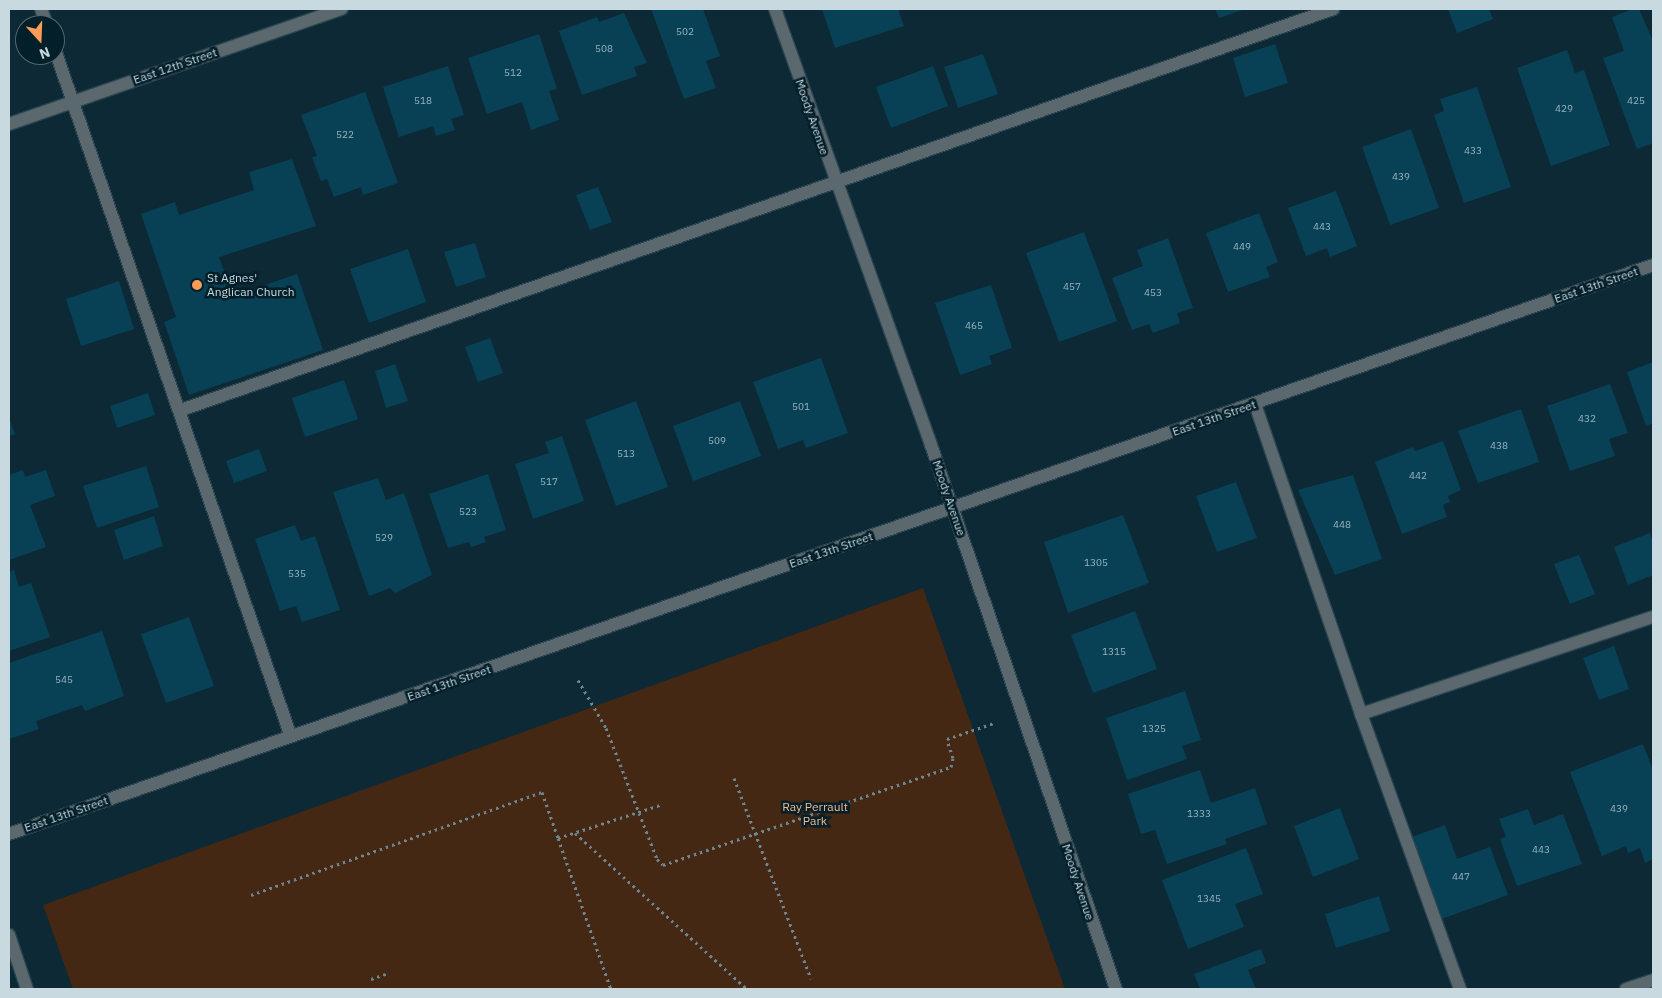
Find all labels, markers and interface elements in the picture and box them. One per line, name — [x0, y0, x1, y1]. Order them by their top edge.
north arrow — [15, 15, 65, 65]
house number: 502 — [676, 26, 694, 38]
text: N — [37, 43, 53, 63]
house number: 508 — [595, 43, 613, 55]
street label: East 12th Street — [131, 45, 219, 87]
house number: 512 — [504, 67, 522, 79]
street label: Moody Avenue — [792, 77, 832, 157]
house number: 518 — [414, 95, 432, 107]
house number: 425 — [1627, 95, 1645, 107]
house number: 429 — [1555, 103, 1573, 115]
house number: 522 — [336, 129, 354, 141]
house number: 433 — [1464, 145, 1482, 157]
house number: 439 — [1392, 171, 1410, 183]
house number: 443 — [1313, 221, 1331, 233]
house number: 449 — [1233, 241, 1251, 253]
street label: East 13th Street — [1552, 264, 1640, 306]
place label: St Agnes' Anglican Church — [207, 271, 294, 299]
marker: St Agnes' Anglican Church — [191, 279, 203, 291]
house number: 457 — [1063, 281, 1081, 293]
house number: 453 — [1144, 287, 1162, 299]
house number: 465 — [965, 320, 983, 332]
street label: East 13th Street — [1170, 397, 1258, 439]
house number: 501 — [792, 401, 810, 413]
house number: 432 — [1578, 413, 1596, 425]
house number: 509 — [708, 435, 726, 447]
house number: 438 — [1490, 440, 1508, 452]
house number: 513 — [617, 448, 635, 460]
street label: Moody Avenue — [929, 458, 969, 538]
house number: 442 — [1409, 470, 1427, 482]
house number: 517 — [540, 476, 558, 488]
house number: 523 — [459, 506, 477, 518]
house number: 448 — [1333, 519, 1351, 531]
street label: East 13th Street — [787, 529, 875, 571]
house number: 529 — [375, 532, 393, 544]
house number: 1305 — [1084, 557, 1108, 569]
house number: 535 — [288, 568, 306, 580]
house number: 1315 — [1102, 646, 1126, 658]
street label: East 13th Street — [405, 662, 493, 704]
house number: 545 — [55, 674, 73, 686]
house number: 1325 — [1142, 723, 1166, 735]
street label: East 13th Street — [22, 793, 110, 835]
park label: Ray Perrault Park — [782, 800, 848, 828]
house number: 439 — [1610, 803, 1628, 815]
house number: 1333 — [1187, 808, 1211, 820]
street label: Moody Avenue — [1059, 842, 1097, 922]
house number: 443 — [1532, 844, 1550, 856]
house number: 447 — [1452, 871, 1470, 883]
house number: 1345 — [1197, 893, 1221, 905]

